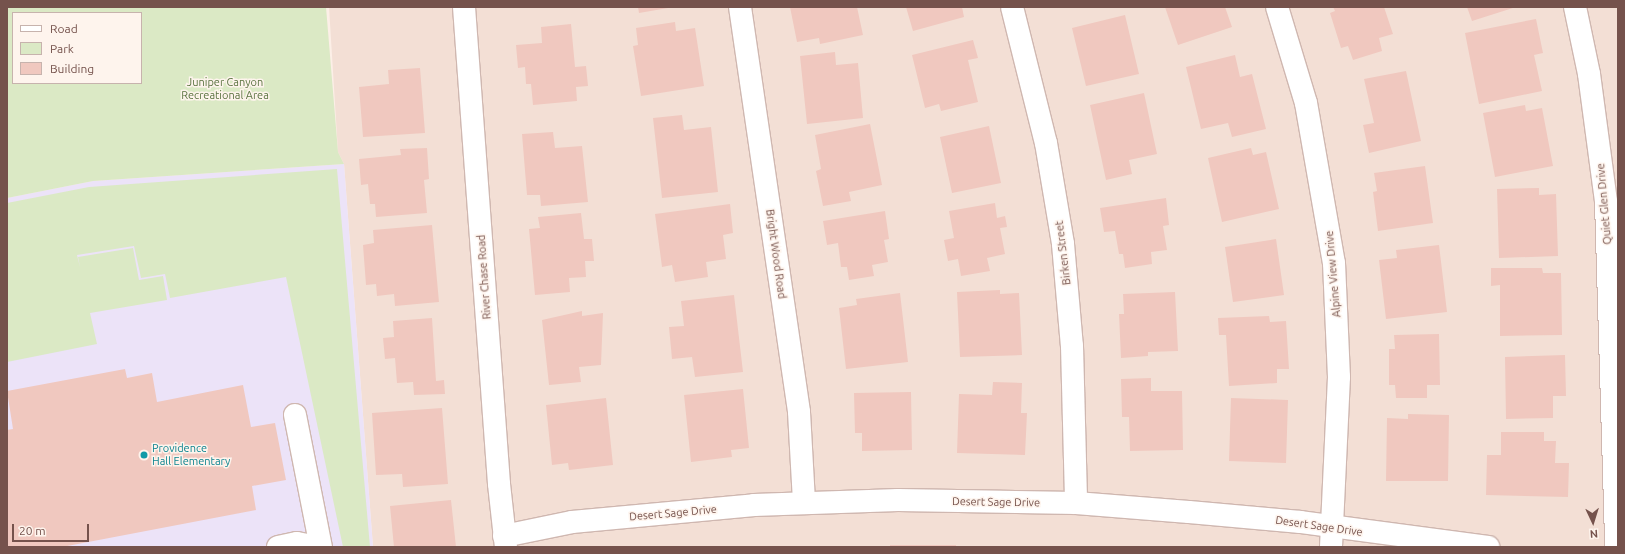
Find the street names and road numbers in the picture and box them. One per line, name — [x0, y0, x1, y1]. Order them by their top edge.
street label: Quiet Glen Drive — [1594, 163, 1614, 245]
street label: Bright Wood Road — [763, 208, 789, 300]
street label: Birken Street — [1053, 220, 1073, 286]
street label: Alpine View Drive — [1323, 230, 1343, 318]
street label: River Chase Road — [474, 234, 494, 320]
street label: Desert Sage Drive — [952, 495, 1040, 509]
street label: Desert Sage Drive — [629, 503, 717, 523]
street label: Desert Sage Drive — [1274, 513, 1364, 539]

